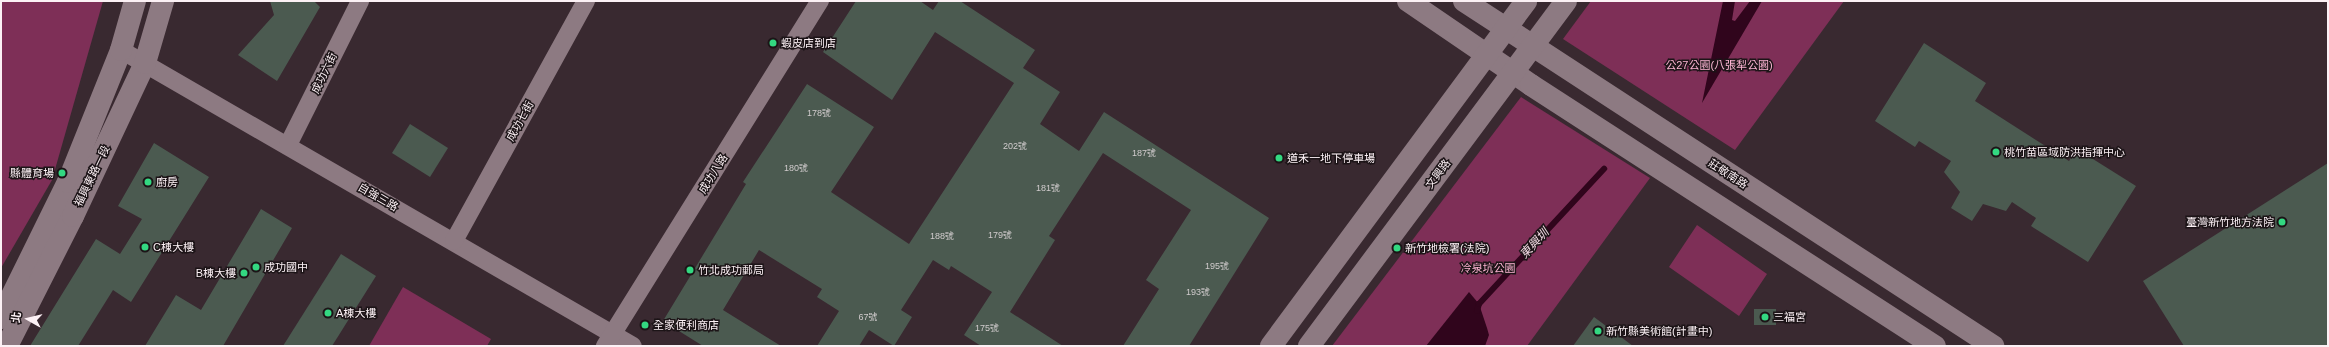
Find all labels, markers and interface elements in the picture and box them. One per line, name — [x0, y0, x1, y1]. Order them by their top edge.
place label: 蝦皮店到店 — [781, 36, 836, 50]
marker: 蝦皮店到店 — [768, 38, 778, 48]
street label: 成功六街 — [308, 50, 340, 96]
park label: 公27公園(八張犁公園) — [1665, 58, 1773, 72]
street label: 成功七街 — [504, 99, 536, 143]
house number: 178號 — [807, 108, 831, 118]
house number: 202號 — [1003, 141, 1027, 151]
street label: 福興東路一段 — [72, 143, 112, 209]
place label: 桃竹苗區域防洪指揮中心 — [2004, 145, 2125, 159]
marker: 桃竹苗區域防洪指揮中心 — [1991, 147, 2001, 157]
house number: 187號 — [1132, 148, 1156, 158]
place label: 道禾一地下停車場 — [1287, 151, 1375, 165]
street label: 成功八路 — [696, 152, 730, 196]
marker: 道禾一地下停車場 — [1274, 153, 1284, 163]
street label: 莊敬南路 — [1706, 156, 1750, 192]
street label: 文興路 — [1423, 157, 1453, 191]
house number: 180號 — [784, 163, 808, 173]
place label: 縣體育場 — [10, 166, 54, 180]
marker: 縣體育場 — [57, 168, 67, 178]
place label: 廚房 — [156, 175, 178, 189]
marker: 廚房 — [143, 177, 153, 187]
street label: 自強三路 — [356, 180, 400, 214]
house number: 181號 — [1036, 183, 1060, 193]
place label: 臺灣新竹地方法院 — [2186, 215, 2274, 229]
marker: 臺灣新竹地方法院 — [2277, 217, 2287, 227]
water label: 東興圳 — [1517, 226, 1553, 262]
house number: 179號 — [988, 230, 1012, 240]
house number: 188號 — [930, 231, 954, 241]
place label: C棟大樓 — [153, 240, 194, 254]
place label: 新竹地檢署(法院) — [1405, 241, 1489, 255]
marker: C棟大樓 — [140, 242, 150, 252]
marker: 新竹地檢署(法院) — [1392, 243, 1402, 253]
place label: 成功國中 — [264, 260, 308, 274]
house number: 195號 — [1205, 261, 1229, 271]
park label: 冷泉坑公園 — [1461, 261, 1515, 275]
marker: 成功國中 — [251, 262, 261, 272]
place label: 竹北成功郵局 — [698, 263, 764, 277]
marker: 竹北成功郵局 — [685, 265, 695, 275]
place label: B棟大樓 — [196, 266, 236, 280]
marker: B棟大樓 — [239, 268, 249, 278]
house number: 193號 — [1186, 287, 1210, 297]
north arrow — [8, 299, 48, 339]
place label: A棟大樓 — [336, 306, 376, 320]
marker: A棟大樓 — [323, 308, 333, 318]
place label: 三福宮 — [1773, 310, 1806, 324]
text: 北 — [9, 311, 23, 324]
house number: 67號 — [858, 312, 878, 322]
marker: 三福宮 — [1760, 312, 1770, 322]
place label: 全家便利商店 — [653, 318, 719, 332]
marker: 全家便利商店 — [640, 320, 650, 330]
house number: 175號 — [975, 323, 999, 333]
place label: 新竹縣美術館(計畫中) — [1606, 324, 1712, 338]
marker: 新竹縣美術館(計畫中) — [1593, 326, 1603, 336]

